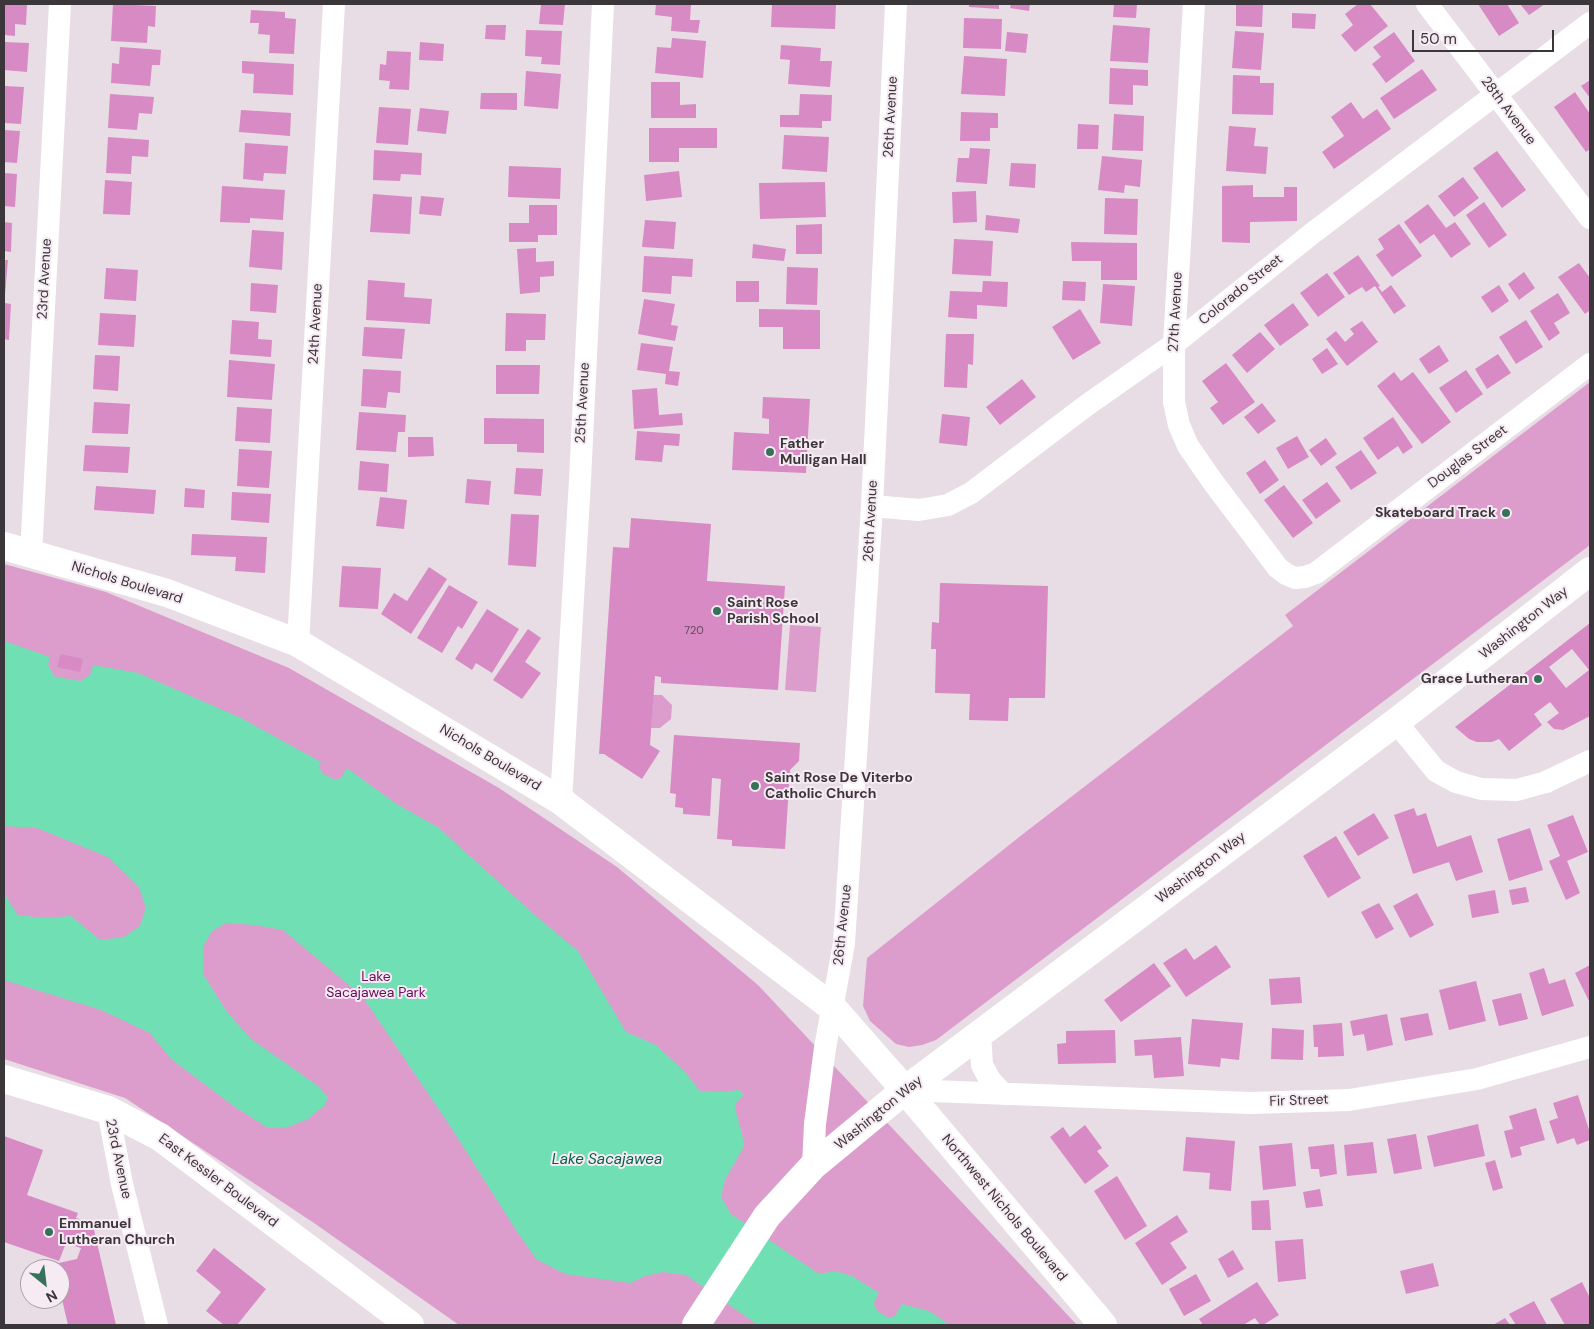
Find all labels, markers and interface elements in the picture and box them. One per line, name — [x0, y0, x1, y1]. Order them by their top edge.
scale bar — [1414, 20, 1556, 52]
text: 50 m — [1420, 29, 1457, 49]
street label: 28th Avenue — [1477, 74, 1539, 148]
street label: 26th Avenue — [880, 76, 902, 158]
street label: 23rd Avenue — [34, 238, 56, 320]
street label: Colorado Street — [1196, 251, 1286, 329]
street label: 27th Avenue — [1166, 272, 1186, 352]
street label: 24th Avenue — [305, 283, 327, 365]
street label: 25th Avenue — [572, 362, 594, 444]
street label: Douglas Street — [1425, 422, 1511, 492]
place label: Father Mulligan Hall — [780, 436, 866, 468]
marker: Father Mulligan Hall — [764, 446, 776, 458]
street label: 26th Avenue — [860, 480, 882, 562]
place label: Skateboard Track — [1375, 505, 1496, 521]
marker: Skateboard Track — [1500, 507, 1512, 519]
street label: Nichols Boulevard — [69, 558, 185, 608]
street label: Washington Way — [1476, 583, 1572, 663]
place label: Saint Rose Parish School — [727, 595, 819, 628]
marker: Saint Rose Parish School — [711, 605, 723, 617]
house number: 720 — [684, 624, 704, 638]
place label: Grace Lutheran — [1421, 671, 1528, 687]
marker: Grace Lutheran — [1532, 673, 1544, 685]
street label: Nichols Boulevard — [436, 721, 544, 795]
place label: Saint Rose De Viterbo Catholic Church — [765, 770, 913, 802]
marker: Saint Rose De Viterbo Catholic Church — [749, 780, 761, 792]
street label: Washington Way — [1153, 829, 1249, 907]
street label: 26th Avenue — [830, 884, 856, 966]
park label: Lake Sacajawea Park — [326, 969, 426, 1002]
street label: Washington Way — [832, 1072, 926, 1154]
street label: Fir Street — [1269, 1092, 1329, 1110]
street label: 23rd Avenue — [101, 1117, 135, 1201]
street label: East Kessler Boulevard — [155, 1131, 281, 1231]
street label: Northwest Nichols Boulevard — [938, 1131, 1070, 1285]
water label: Lake Sacajawea — [552, 1151, 662, 1169]
place label: Emmanuel Lutheran Church — [59, 1216, 175, 1248]
marker: Emmanuel Lutheran Church — [43, 1226, 55, 1238]
north arrow — [20, 1259, 70, 1309]
text: N — [43, 1286, 61, 1307]

